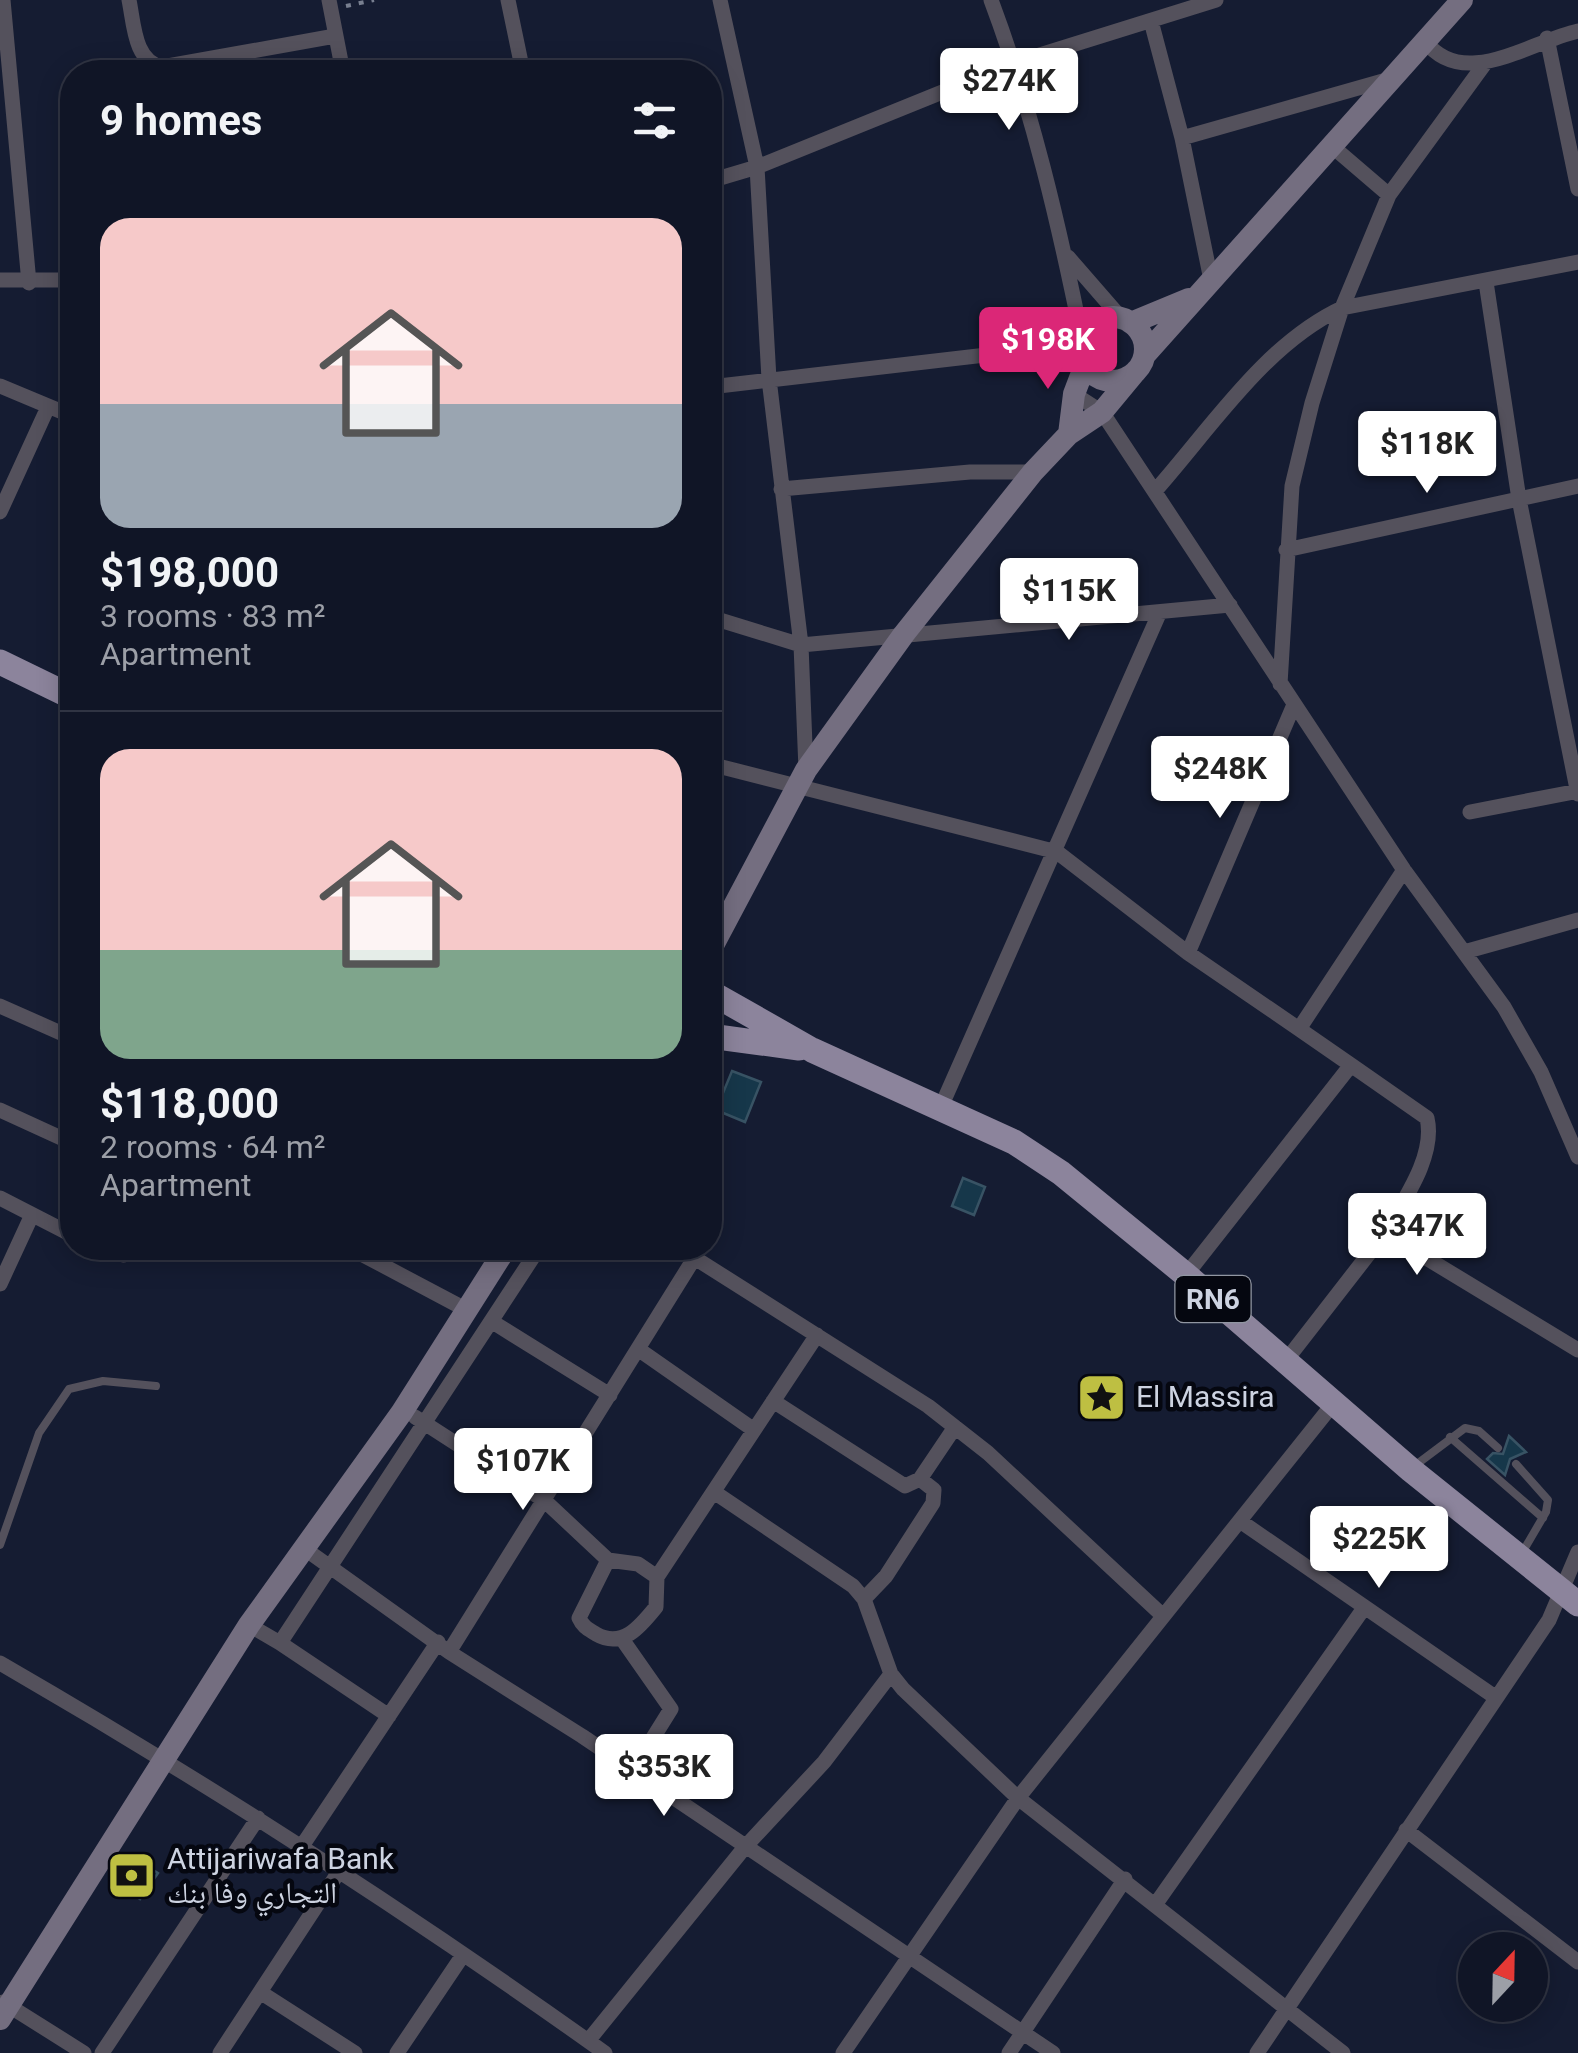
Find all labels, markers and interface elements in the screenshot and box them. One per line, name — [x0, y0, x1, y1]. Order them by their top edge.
pin: $274K — [939, 48, 1079, 133]
text: $274K — [962, 61, 1056, 99]
icon: filters — [627, 93, 682, 148]
text: 9 homes — [100, 96, 262, 145]
icon: home — [301, 283, 481, 463]
pin: $198K — [978, 307, 1118, 392]
text: $198K — [1001, 320, 1095, 358]
pin: $118K — [1357, 411, 1497, 496]
text: $118K — [1380, 424, 1474, 462]
text: $198,000 — [100, 548, 279, 597]
pin: $115K — [999, 558, 1139, 643]
text: $115K — [1022, 571, 1116, 609]
text: 3 rooms · 83 m² — [100, 597, 325, 635]
text: Apartment — [100, 635, 252, 673]
pin: $248K — [1150, 736, 1290, 821]
text: $248K — [1173, 749, 1267, 787]
icon: home — [301, 814, 481, 994]
text: $118,000 — [100, 1079, 279, 1128]
text: 2 rooms · 64 m² — [100, 1128, 325, 1166]
text: Apartment — [100, 1166, 252, 1204]
pin: $347K — [1347, 1193, 1487, 1278]
text: $347K — [1370, 1206, 1464, 1244]
road number: RN6 — [1176, 1276, 1250, 1322]
place icon: El Massira — [1075, 1371, 1127, 1423]
place label: El Massira — [1136, 1379, 1274, 1414]
pin: $107K — [453, 1428, 593, 1513]
text: $107K — [476, 1441, 570, 1479]
pin: $225K — [1309, 1506, 1449, 1591]
text: $225K — [1332, 1519, 1426, 1557]
pin: $353K — [594, 1734, 734, 1819]
text: $353K — [617, 1747, 711, 1785]
place label: Attijariwafa Bank التجاري وفا بنك — [167, 1841, 395, 1917]
bank icon: Attijariwafa Bank التجاري وفا بنك — [106, 1850, 158, 1902]
north arrow — [1458, 1932, 1548, 2022]
map controls — [1458, 1932, 1548, 2022]

